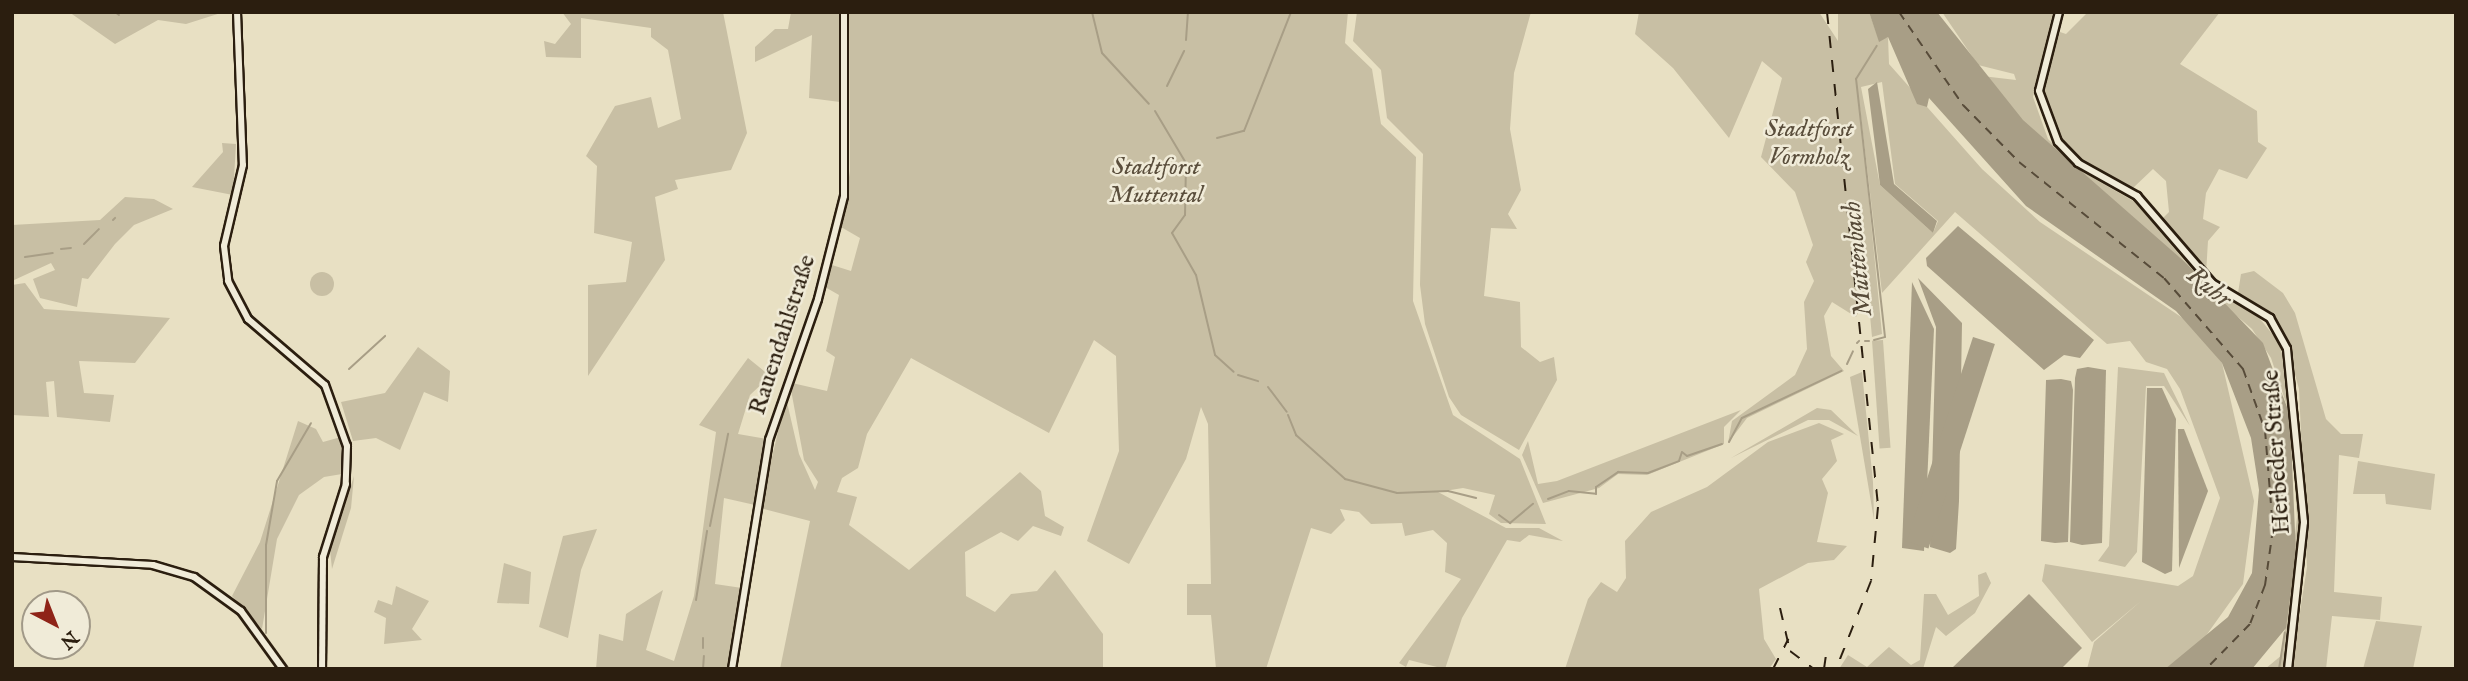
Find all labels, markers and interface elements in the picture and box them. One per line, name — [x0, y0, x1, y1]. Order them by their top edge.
park label: Stadtforst Vormholz — [1765, 116, 1853, 172]
park label: Stadtforst Muttental — [1109, 154, 1203, 210]
water label: Muttenbach — [1836, 200, 1880, 318]
street label: Rauendahlstraße — [744, 251, 822, 419]
water label: Ruhr — [2180, 260, 2238, 314]
street label: Herbeder Straße — [2257, 369, 2297, 535]
north arrow — [21, 590, 91, 660]
text: N — [55, 625, 83, 654]

